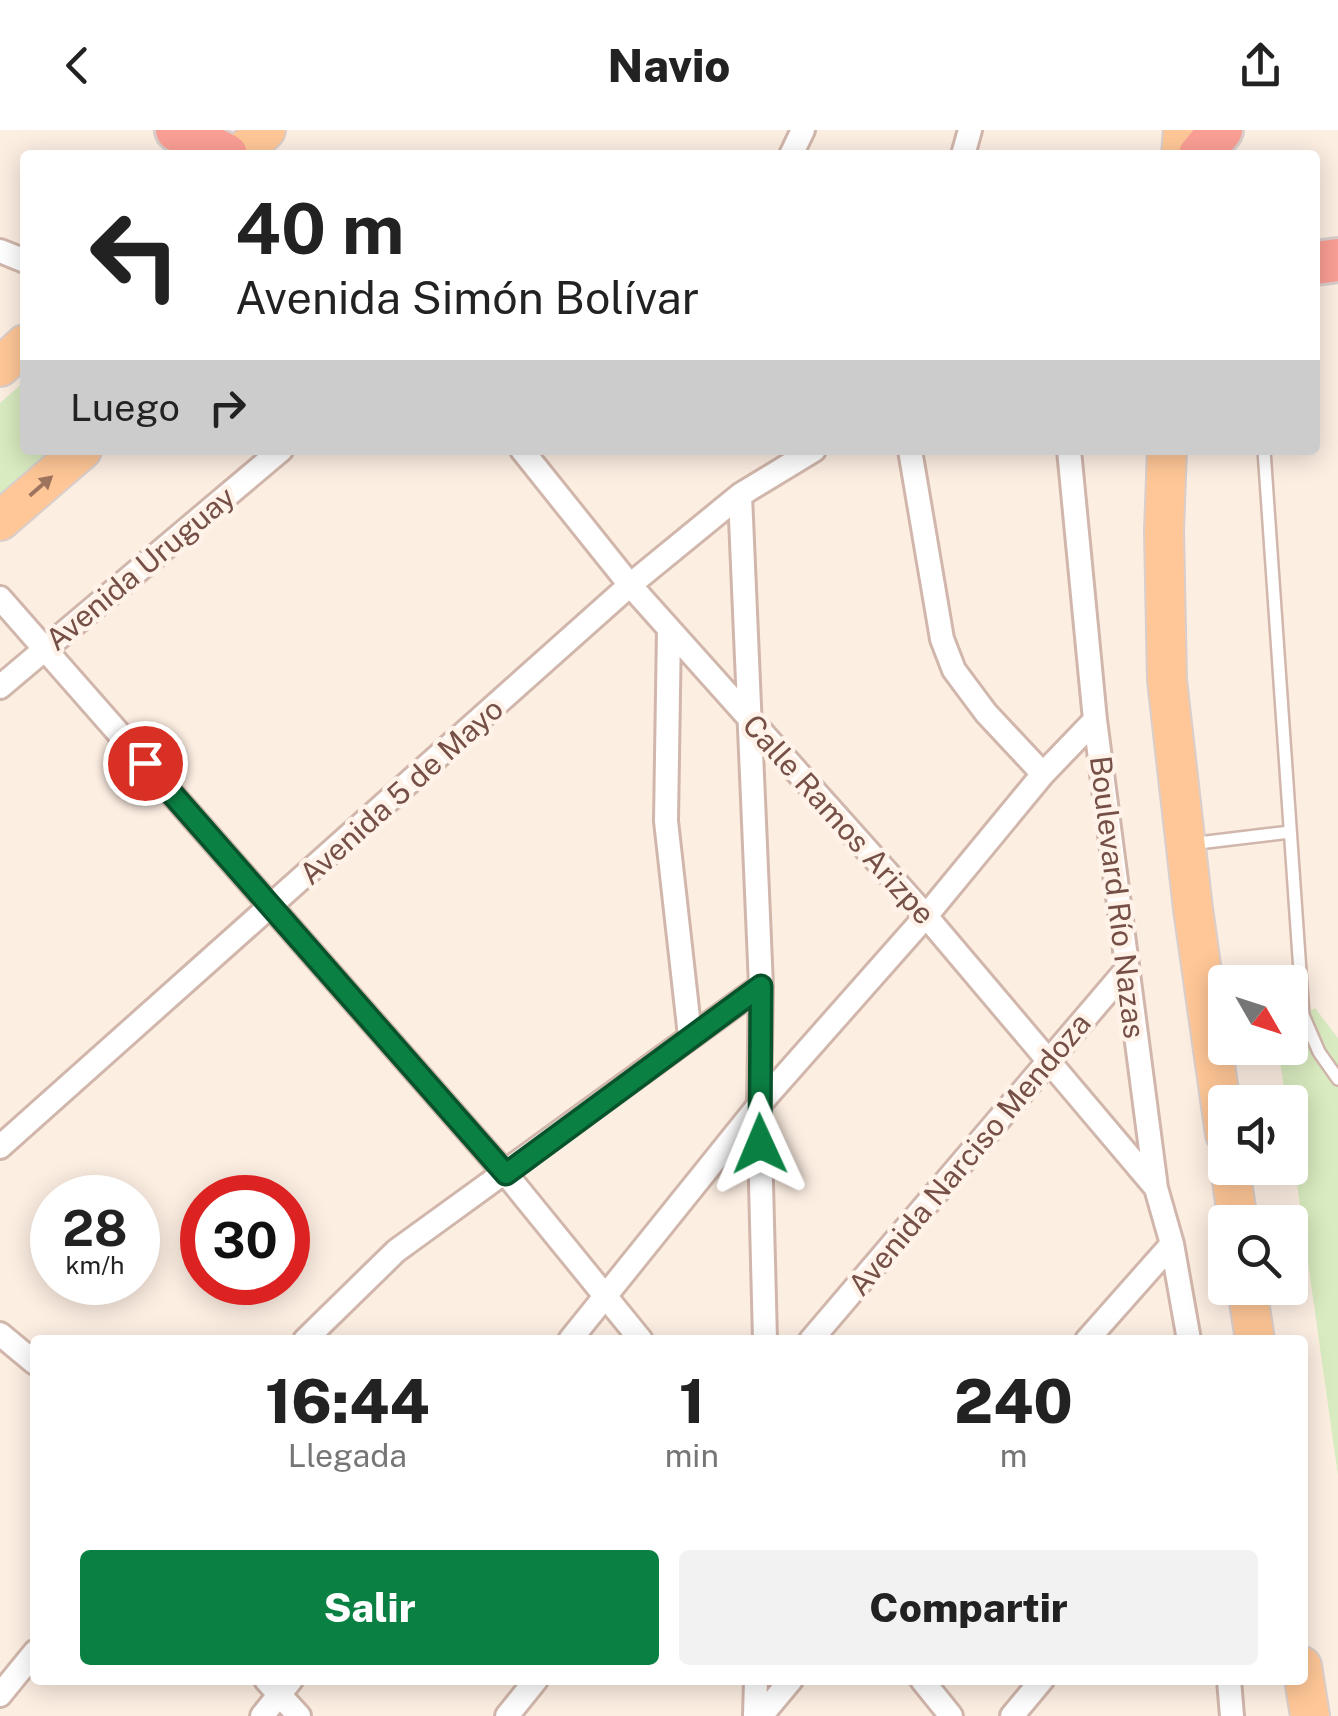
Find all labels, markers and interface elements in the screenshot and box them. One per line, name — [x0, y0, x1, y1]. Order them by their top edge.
icon: back — [50, 38, 105, 93]
icon: share — [1233, 38, 1288, 93]
text: Navio — [608, 39, 730, 92]
text: 40 m — [235, 187, 405, 270]
icon: left — [70, 190, 200, 320]
text: Avenida Simón Bolívar — [235, 271, 699, 324]
icon: right — [200, 380, 255, 435]
text: Luego — [70, 385, 180, 430]
one-way arrow — [28, 475, 53, 497]
street label: Avenida Uruguay — [38, 478, 242, 658]
street label: Avenida 5 de Mayo — [292, 690, 510, 892]
street label: Calle Ramos Arizpe — [735, 707, 943, 931]
pin — [103, 721, 188, 806]
icon: arrive — [118, 736, 173, 791]
street label: Boulevard Río Nazas — [1083, 754, 1153, 1040]
north arrow — [1208, 965, 1308, 1065]
map controls — [1208, 965, 1308, 1305]
street label: Avenida Narciso Mendoza — [840, 1005, 1098, 1303]
button: sound — [1208, 1085, 1308, 1185]
position arrow — [708, 1092, 812, 1196]
speed limit sign: 30 — [180, 1175, 310, 1305]
text: 28 — [62, 1198, 128, 1257]
button: search — [1208, 1205, 1308, 1305]
text: km/h — [66, 1250, 124, 1280]
text: 16:44 — [265, 1366, 430, 1437]
text: 1 — [679, 1366, 705, 1437]
text: 240 — [954, 1366, 1073, 1437]
text: Llegada — [288, 1437, 407, 1474]
text: min — [665, 1437, 719, 1474]
text: m — [1000, 1437, 1027, 1474]
button: Salir — [80, 1550, 659, 1665]
button: Compartir — [679, 1550, 1258, 1665]

